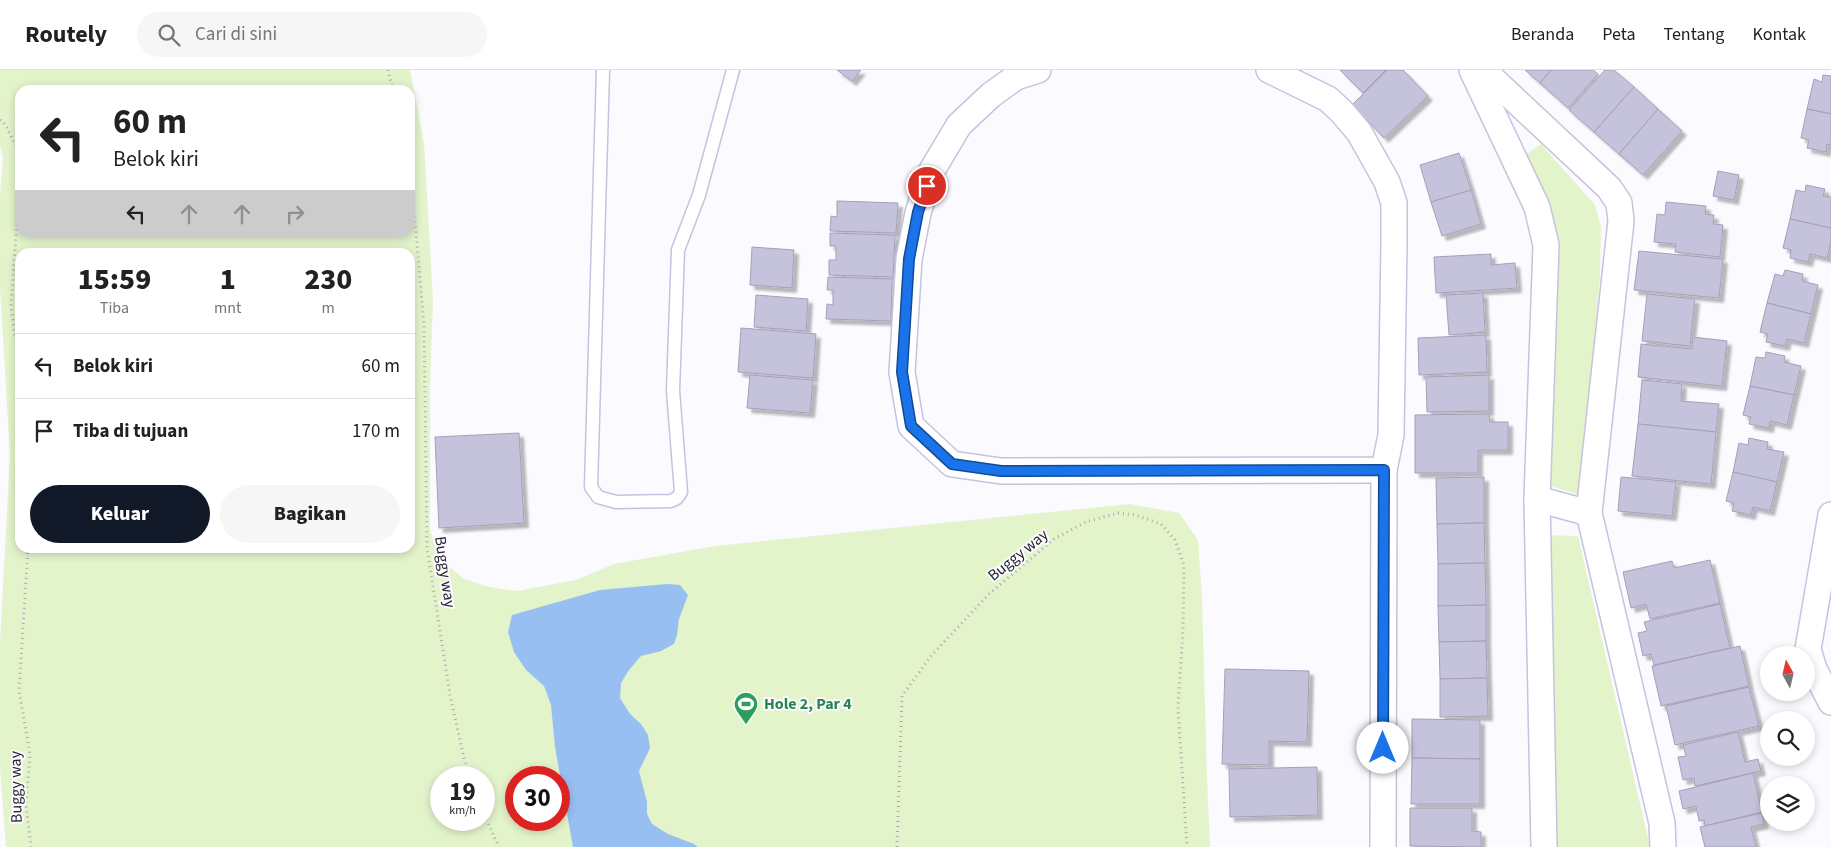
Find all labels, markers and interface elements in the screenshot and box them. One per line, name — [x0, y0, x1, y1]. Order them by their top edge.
search box — [137, 12, 487, 57]
text: Routely — [25, 17, 107, 52]
icon: search — [155, 21, 183, 49]
text: Cari di sini — [195, 21, 277, 48]
text: Beranda — [1511, 22, 1574, 47]
text: Peta — [1602, 22, 1635, 47]
text: Tentang — [1663, 22, 1724, 47]
text: Kontak — [1752, 22, 1806, 47]
text: 60 m — [113, 97, 187, 147]
icon: left — [30, 105, 95, 170]
text: Belok kiri — [113, 143, 199, 175]
pin — [906, 165, 948, 207]
icon: arrive — [913, 172, 941, 200]
icon: left — [122, 200, 150, 228]
icon: ahead — [175, 200, 203, 228]
icon: ahead — [228, 200, 256, 228]
icon: right — [281, 200, 309, 228]
text: 15:59 — [78, 258, 151, 301]
text: 1 — [220, 258, 236, 301]
text: 230 — [304, 258, 352, 301]
text: Tiba — [100, 297, 129, 319]
text: mnt — [214, 297, 241, 319]
text: m — [322, 297, 335, 319]
icon: left — [30, 352, 58, 380]
text: Belok kiri — [73, 353, 153, 380]
text: 60 m — [362, 353, 400, 380]
icon: arrive — [30, 417, 58, 445]
text: Tiba di tujuan — [73, 418, 188, 445]
text: 170 m — [352, 418, 400, 445]
button: Keluar — [30, 485, 210, 543]
button: Bagikan — [220, 485, 400, 543]
street label: Buggy way — [983, 523, 1053, 586]
street label: Buggy way — [429, 535, 461, 610]
north arrow — [1760, 646, 1815, 701]
map controls — [1760, 646, 1815, 831]
sports icon: Hole 2, Par 4 — [733, 691, 759, 725]
place label: Hole 2, Par 4 — [764, 693, 852, 715]
button: search — [1760, 711, 1815, 766]
position arrow — [1356, 721, 1408, 773]
street label: Buggy way — [4, 750, 28, 823]
speed limit sign: 30 — [505, 766, 570, 831]
text: 19 — [449, 774, 476, 810]
button: layers — [1760, 776, 1815, 831]
text: km/h — [449, 802, 476, 819]

